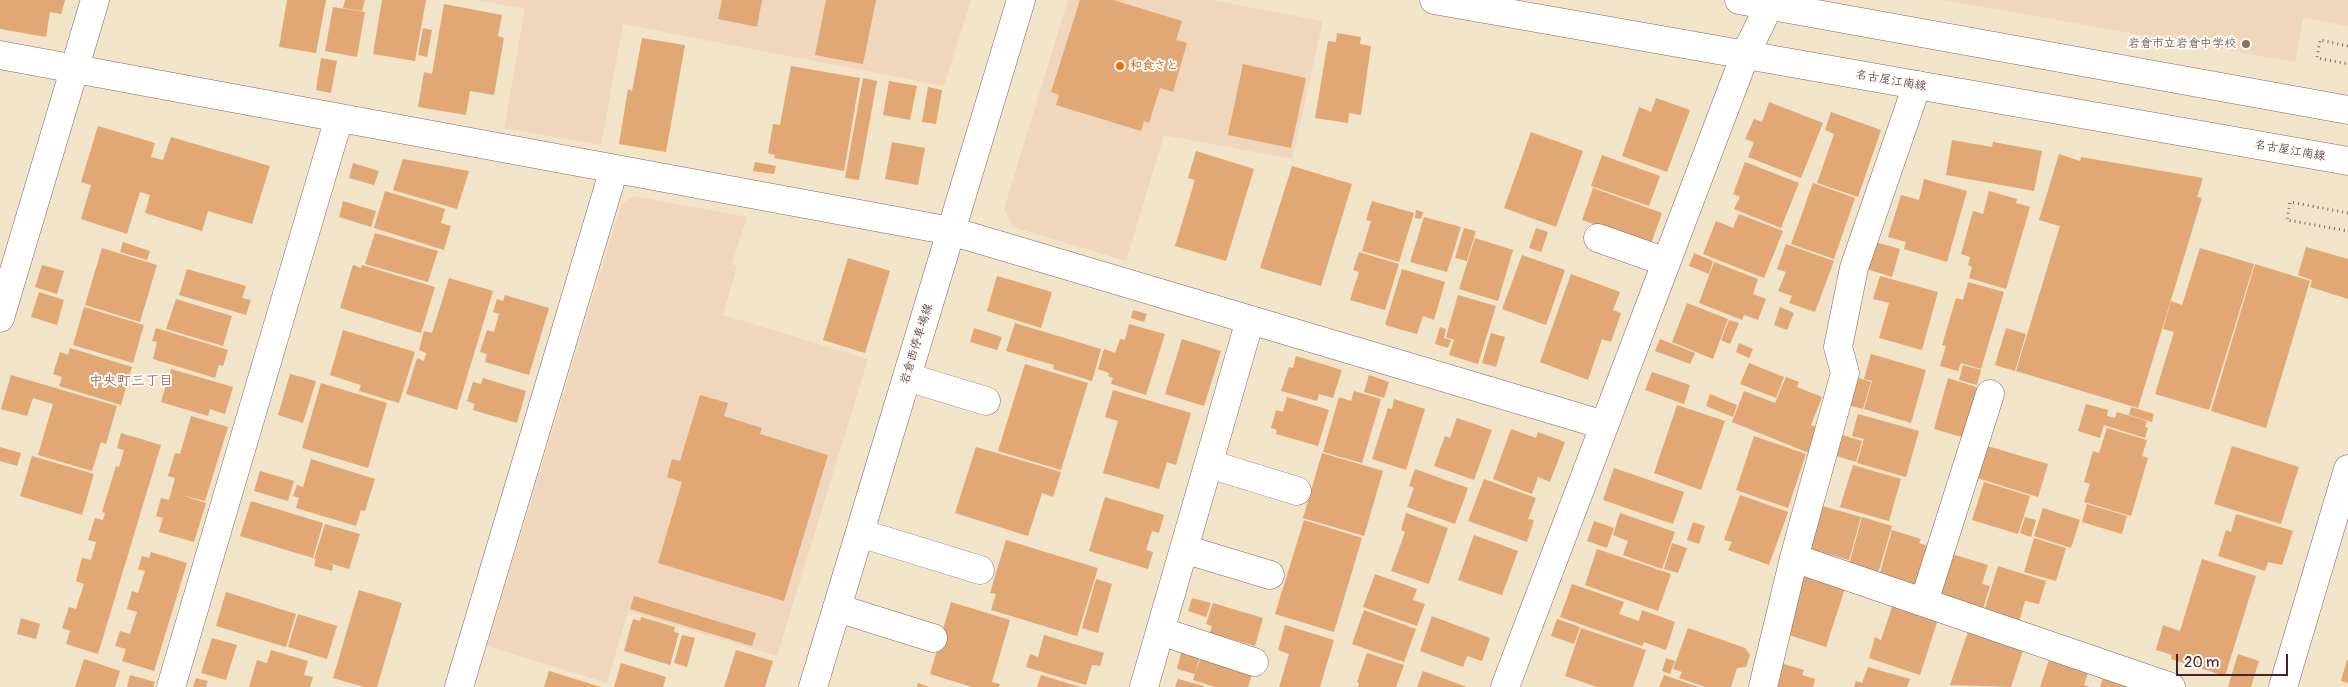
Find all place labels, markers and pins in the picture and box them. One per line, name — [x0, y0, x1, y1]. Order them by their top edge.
place label: 岩倉市立岩倉中学校 — [2128, 37, 2236, 51]
marker: 岩倉市立岩倉中学校 — [2240, 38, 2252, 50]
place label: 和食さと — [1130, 59, 1178, 73]
marker: 和食さと — [1114, 60, 1126, 72]

